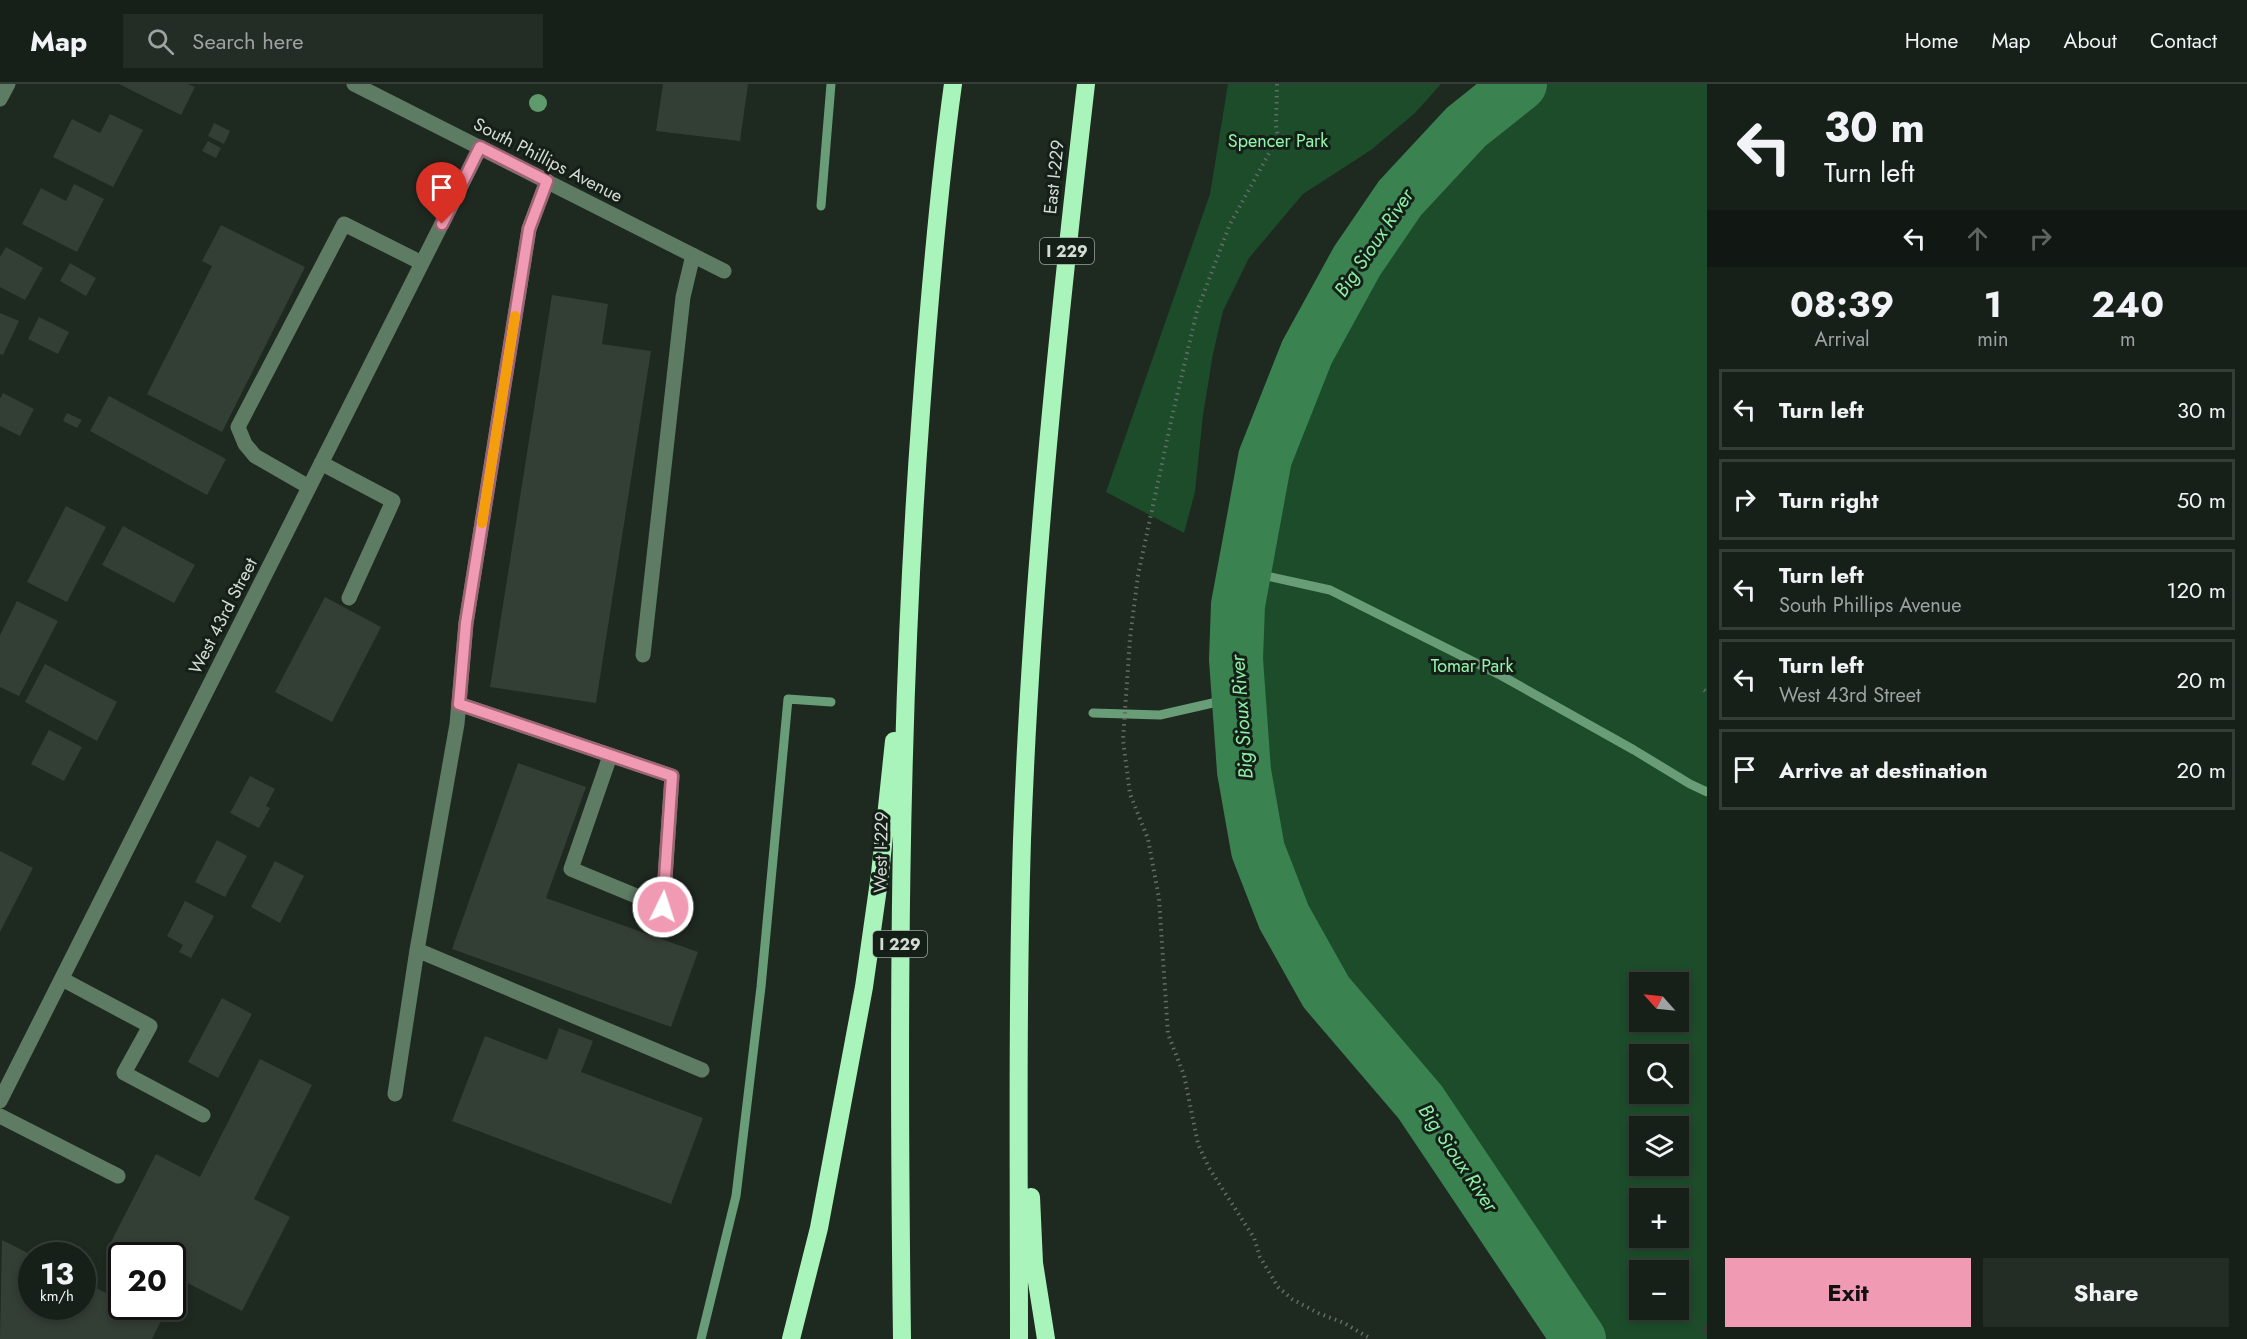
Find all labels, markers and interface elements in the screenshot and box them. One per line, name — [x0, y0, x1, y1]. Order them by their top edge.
search box — [123, 14, 543, 68]
text: Map — [30, 21, 87, 62]
icon: search — [144, 25, 177, 58]
text: Search here — [192, 25, 304, 57]
text: Home — [1905, 26, 1958, 56]
text: Map — [1991, 26, 2031, 56]
text: About — [2064, 26, 2117, 56]
text: Contact — [2150, 26, 2217, 56]
text: 30 m — [1824, 97, 1925, 158]
icon: left — [1725, 108, 1803, 186]
street label: South Phillips Avenue — [469, 111, 627, 209]
park label: Spencer Park — [1228, 128, 1328, 154]
street label: East I-229 — [1037, 139, 1071, 215]
text: Turn left — [1824, 153, 1914, 192]
pin — [416, 162, 467, 224]
icon: arrive — [425, 171, 458, 204]
water label: Big Sioux River — [1327, 182, 1422, 303]
icon: left — [1898, 222, 1931, 255]
icon: ahead — [1961, 222, 1994, 255]
icon: right — [2024, 222, 2057, 255]
road number: I 229 — [1040, 238, 1094, 264]
text: 08:39 — [1790, 278, 1894, 330]
text: 1 — [1984, 278, 2002, 330]
text: 240 — [2091, 278, 2164, 330]
text: Arrival — [1815, 325, 1870, 354]
text: min — [1977, 325, 2009, 354]
text: m — [2120, 325, 2136, 354]
icon: left — [1728, 393, 1761, 426]
text: Turn left — [1779, 394, 1864, 426]
text: 30 m — [2177, 394, 2226, 426]
icon: right — [1728, 483, 1761, 516]
text: Turn right — [1779, 484, 1879, 516]
text: 50 m — [2177, 484, 2226, 516]
street label: West 43rd Street — [182, 553, 264, 679]
text: Turn left — [1779, 559, 1864, 591]
icon: left — [1728, 573, 1761, 606]
text: 120 m — [2167, 574, 2226, 606]
text: South Phillips Avenue — [1779, 591, 1962, 620]
text: Turn left — [1779, 649, 1864, 681]
water label: Big Sioux River — [1223, 653, 1261, 780]
park label: Tomar Park — [1431, 653, 1513, 679]
icon: left — [1728, 663, 1761, 696]
text: 20 m — [2177, 664, 2226, 696]
text: West 43rd Street — [1779, 681, 1921, 710]
icon: arrive — [1728, 753, 1761, 786]
text: Arrive at destination — [1779, 754, 1988, 786]
text: 20 m — [2177, 754, 2226, 786]
street label: West I-229 — [867, 811, 895, 893]
position arrow — [631, 875, 695, 939]
road number: I 229 — [873, 931, 927, 957]
north arrow — [1629, 972, 1689, 1032]
map controls — [1629, 972, 1689, 1320]
button: search — [1629, 1044, 1689, 1104]
water label: Big Sioux River — [1411, 1098, 1506, 1219]
button: layers — [1629, 1116, 1689, 1176]
button: + — [1629, 1188, 1689, 1248]
speed limit sign: 20 — [108, 1242, 186, 1320]
text: 13 — [40, 1252, 74, 1295]
button: Exit — [1725, 1258, 1971, 1327]
button: Share — [1983, 1258, 2229, 1327]
button: − — [1629, 1260, 1689, 1320]
text: km/h — [40, 1285, 74, 1307]

